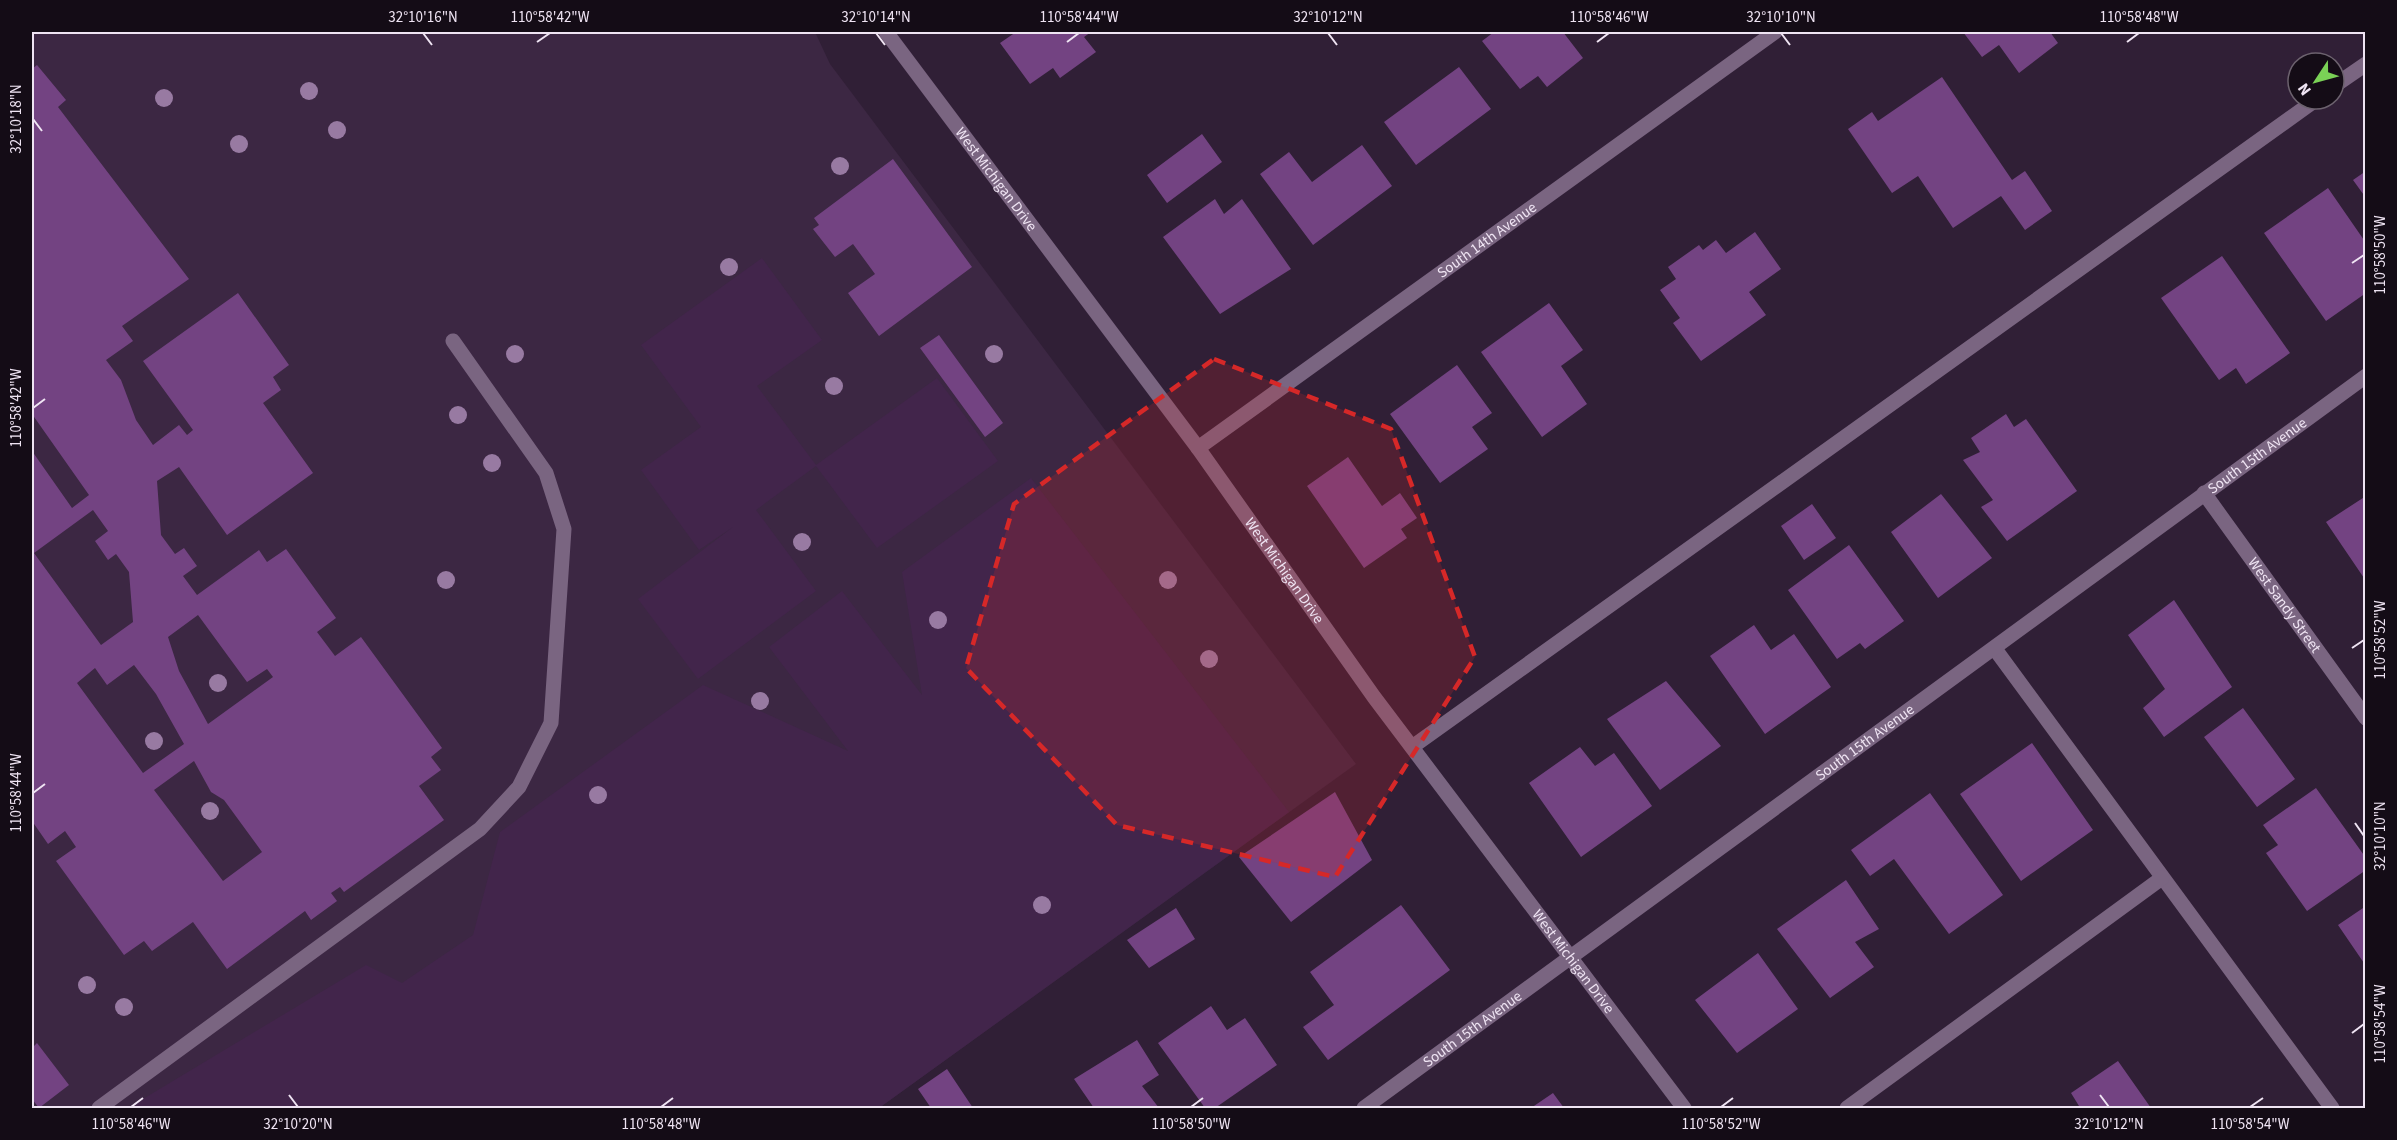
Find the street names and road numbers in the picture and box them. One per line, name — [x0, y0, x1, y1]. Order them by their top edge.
street label: West Michigan Drive — [950, 123, 1042, 236]
street label: South 14th Avenue — [1433, 197, 1541, 283]
street label: South 15th Avenue — [2203, 413, 2311, 499]
street label: West Michigan Drive — [1239, 514, 1329, 628]
street label: West Sandy Street — [2243, 553, 2326, 657]
street label: South 15th Avenue — [1811, 699, 1919, 786]
street label: West Michigan Drive — [1527, 905, 1619, 1018]
street label: South 15th Avenue — [1419, 986, 1526, 1073]

